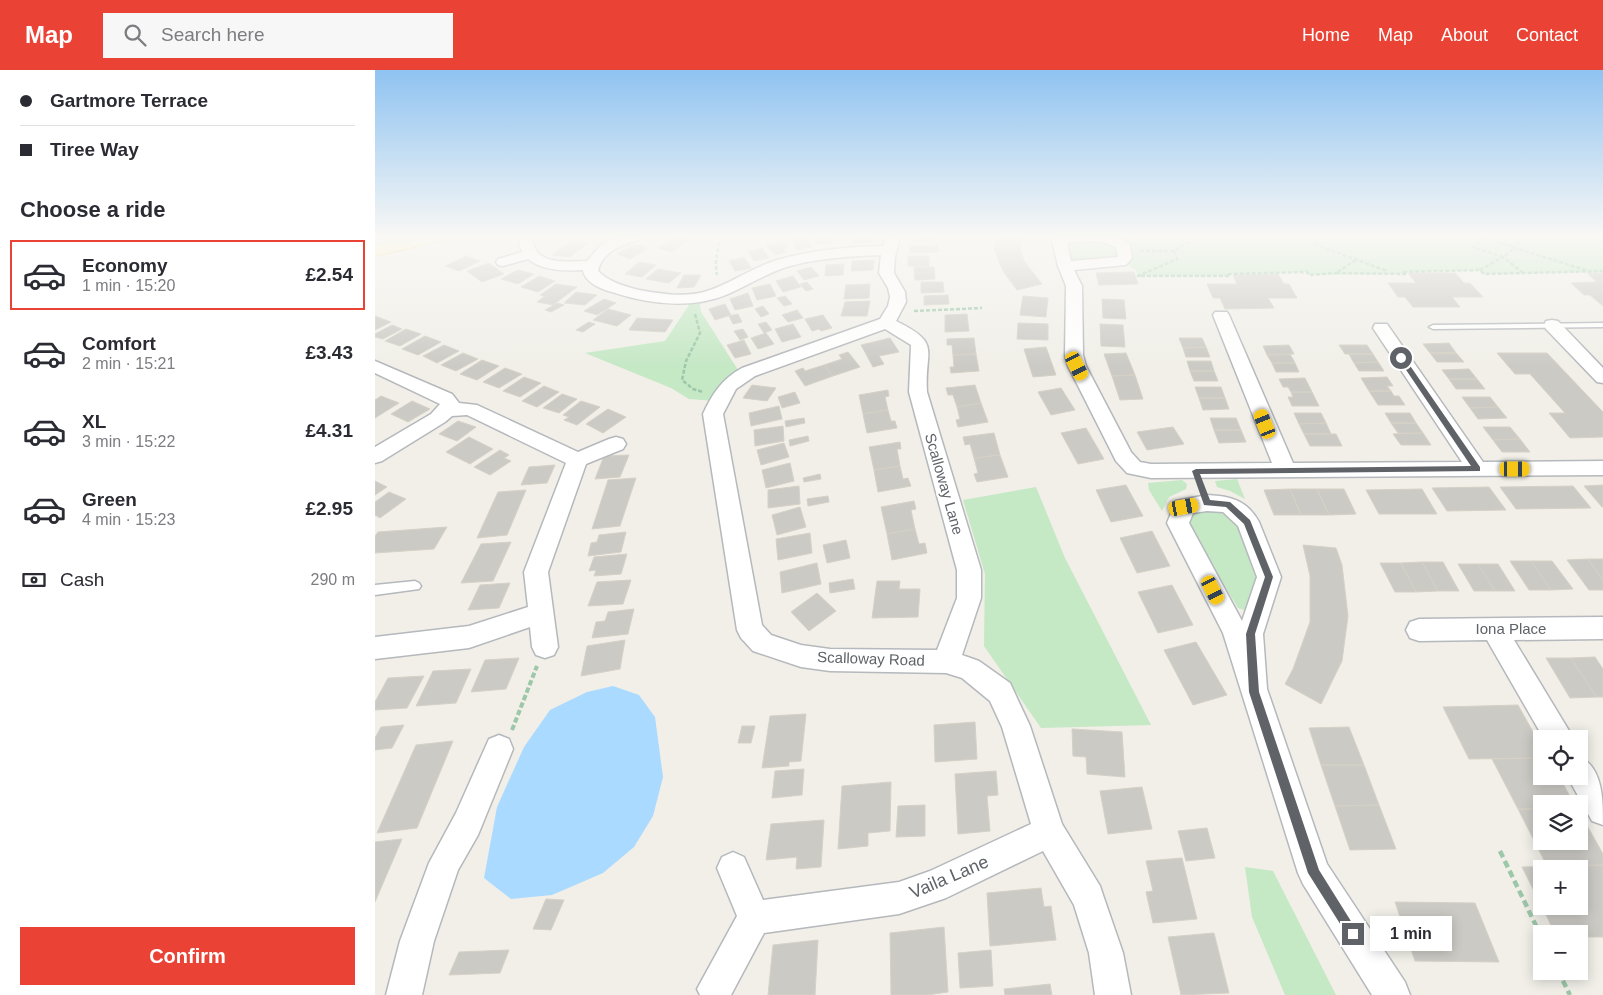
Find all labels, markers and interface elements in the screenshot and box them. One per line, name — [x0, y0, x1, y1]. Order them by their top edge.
search box — [103, 13, 453, 58]
text: Map — [25, 21, 73, 48]
icon: search — [121, 21, 149, 49]
text: Search here — [161, 24, 265, 45]
text: Home — [1302, 25, 1350, 45]
text: Map — [1378, 25, 1413, 45]
text: About — [1441, 25, 1488, 45]
text: Contact — [1516, 25, 1578, 45]
text: Gartmore Terrace — [50, 90, 208, 111]
text: Tiree Way — [50, 139, 139, 160]
text: Choose a ride — [20, 197, 165, 222]
icon: car — [22, 253, 67, 298]
text: Economy — [82, 255, 168, 276]
text: £2.54 — [305, 264, 353, 285]
text: 1 min · 15:20 — [82, 277, 175, 294]
icon: car — [22, 331, 67, 376]
text: Comfort — [82, 333, 156, 354]
text: £3.43 — [305, 342, 353, 363]
route start — [1390, 347, 1412, 369]
car — [1063, 349, 1090, 383]
text: 2 min · 15:21 — [82, 355, 175, 372]
car — [1252, 407, 1277, 441]
icon: car — [22, 409, 67, 454]
text: XL — [82, 411, 106, 432]
text: £4.31 — [305, 420, 353, 441]
street label: Scalloway Lane — [922, 431, 967, 537]
text: 3 min · 15:22 — [82, 433, 175, 450]
car — [1500, 462, 1530, 477]
icon: car — [22, 487, 67, 532]
text: Green — [82, 489, 137, 510]
car — [1167, 497, 1200, 517]
text: £2.95 — [305, 498, 353, 519]
text: 4 min · 15:23 — [82, 511, 175, 528]
icon: cash — [20, 566, 48, 594]
text: Cash — [60, 569, 104, 590]
text: 290 m — [311, 571, 355, 588]
car — [1199, 573, 1226, 607]
street label: Iona Place — [1476, 620, 1546, 637]
street label: Scalloway Road — [817, 648, 925, 669]
map controls — [1533, 730, 1588, 980]
button: locate — [1533, 730, 1588, 785]
button: layers — [1533, 795, 1588, 850]
street label: Vaila Lane — [907, 851, 991, 903]
button: + — [1533, 860, 1588, 915]
callout: 1 min — [1371, 916, 1453, 952]
route end — [1342, 923, 1364, 945]
text: 1 min — [1390, 925, 1432, 942]
button: − — [1533, 925, 1588, 980]
button: Confirm — [20, 927, 355, 985]

